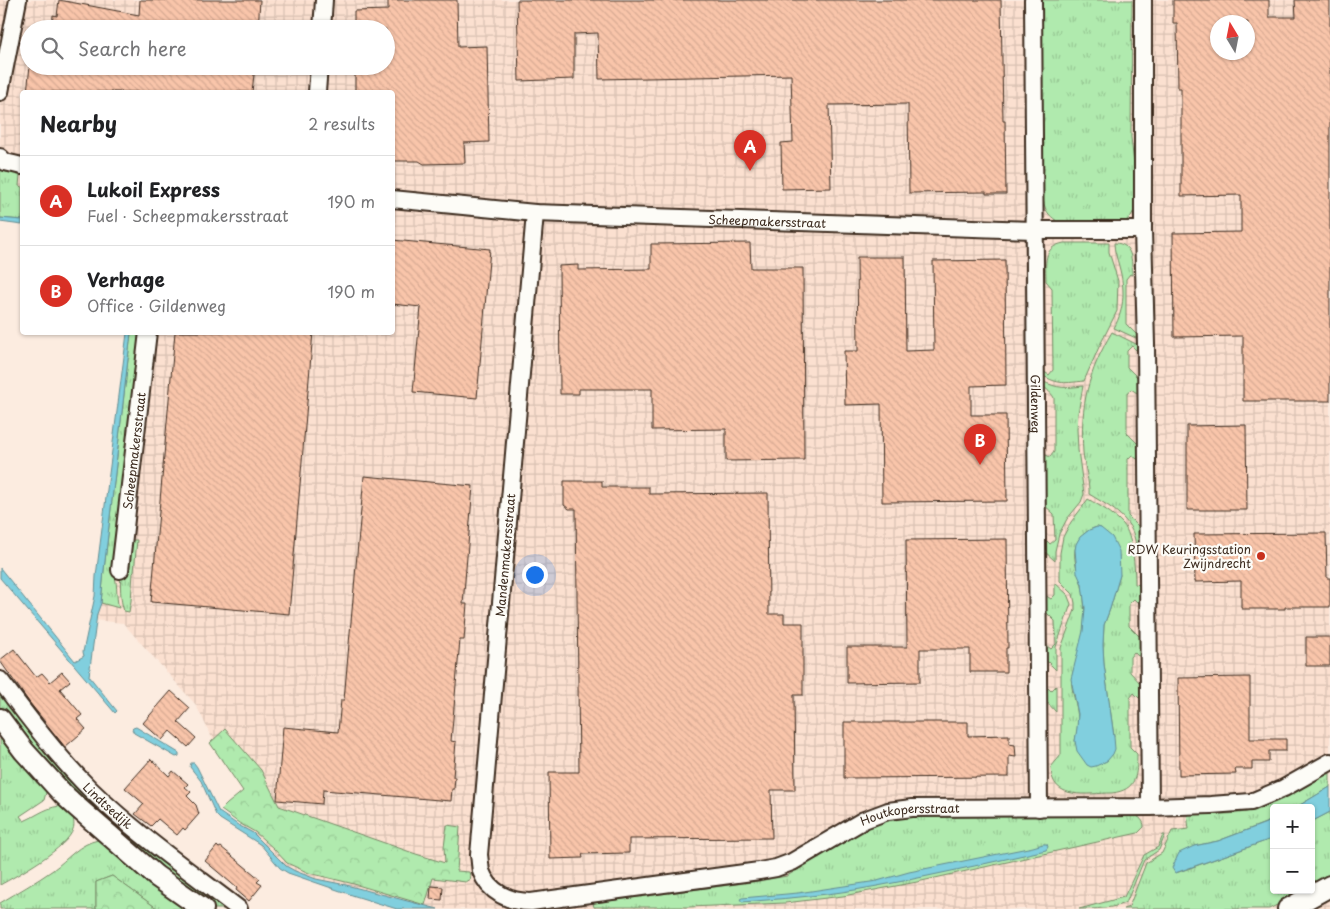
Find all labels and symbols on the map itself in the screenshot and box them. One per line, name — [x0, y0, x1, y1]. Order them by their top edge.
north arrow — [1210, 15, 1255, 60]
pin: A — [734, 130, 766, 171]
street label: Scheepmakersstraat — [708, 210, 826, 232]
street label: Gildenweg — [1027, 375, 1045, 433]
street label: Scheepmakersstraat — [118, 391, 150, 510]
pin: B — [964, 424, 996, 465]
street label: Mandenmakersstraat — [491, 493, 519, 617]
place label: RDW Keuringsstation Zwijndrecht — [1128, 540, 1251, 572]
marker: RDW Keuringsstation Zwijndrecht — [1255, 550, 1267, 562]
your location — [522, 562, 548, 588]
street label: Lindtsedijk — [79, 778, 137, 833]
street label: Houtkopersstraat — [857, 799, 960, 830]

